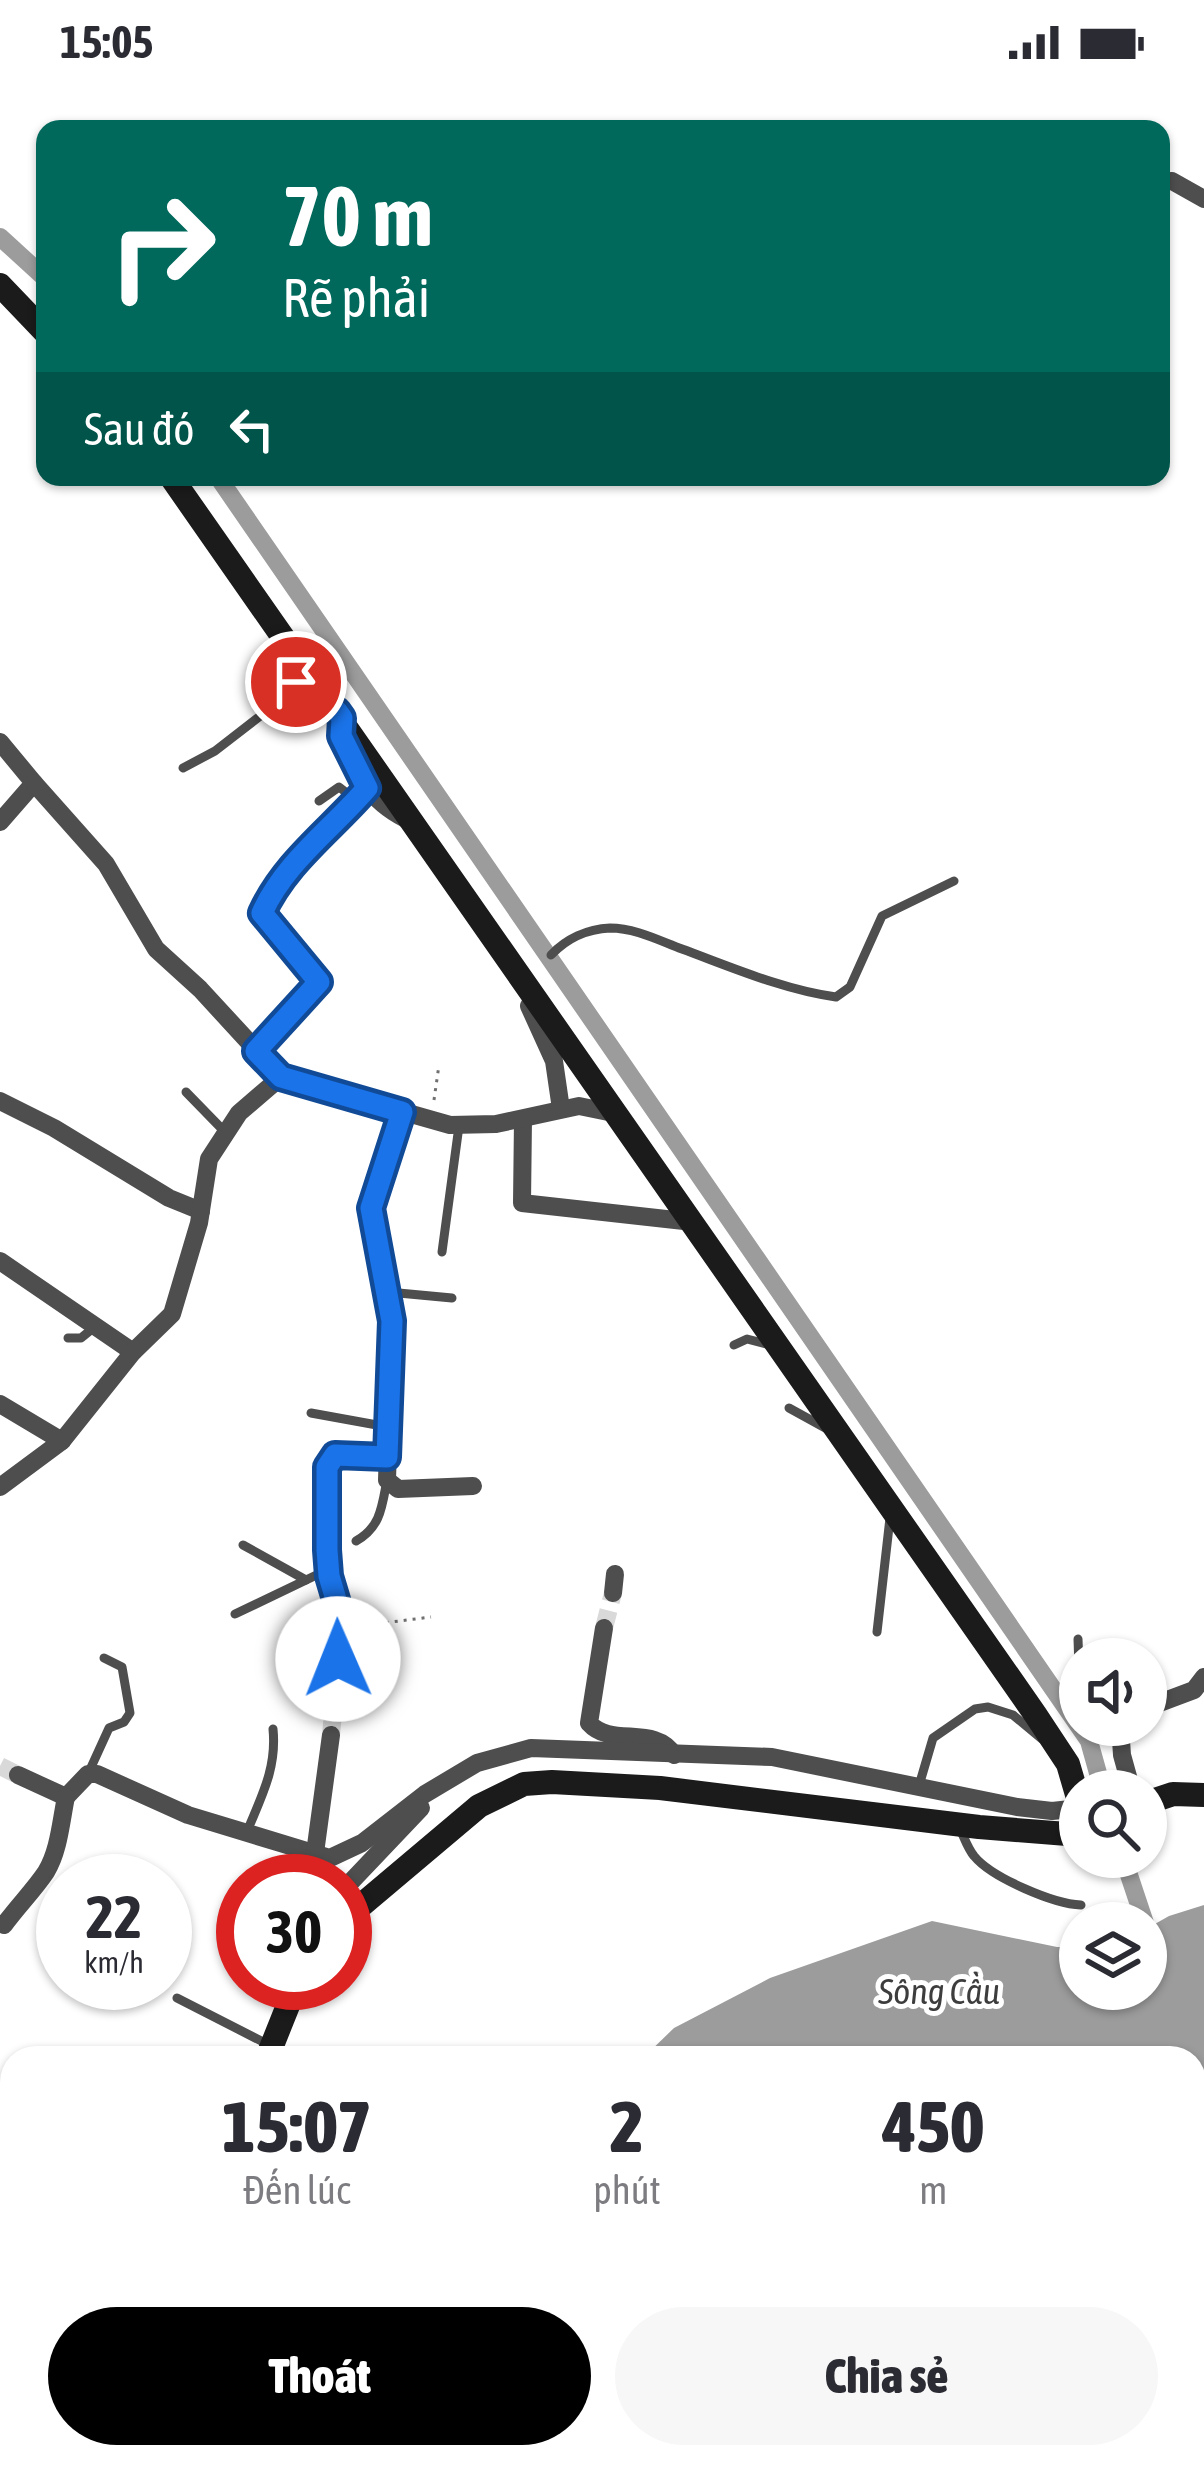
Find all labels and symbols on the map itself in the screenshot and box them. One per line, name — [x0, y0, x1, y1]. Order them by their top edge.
pin — [245, 631, 347, 733]
position arrow — [275, 1596, 401, 1722]
speed limit sign: 30 — [216, 1854, 372, 2010]
water label: Sông Cầu — [877, 1970, 1000, 2012]

